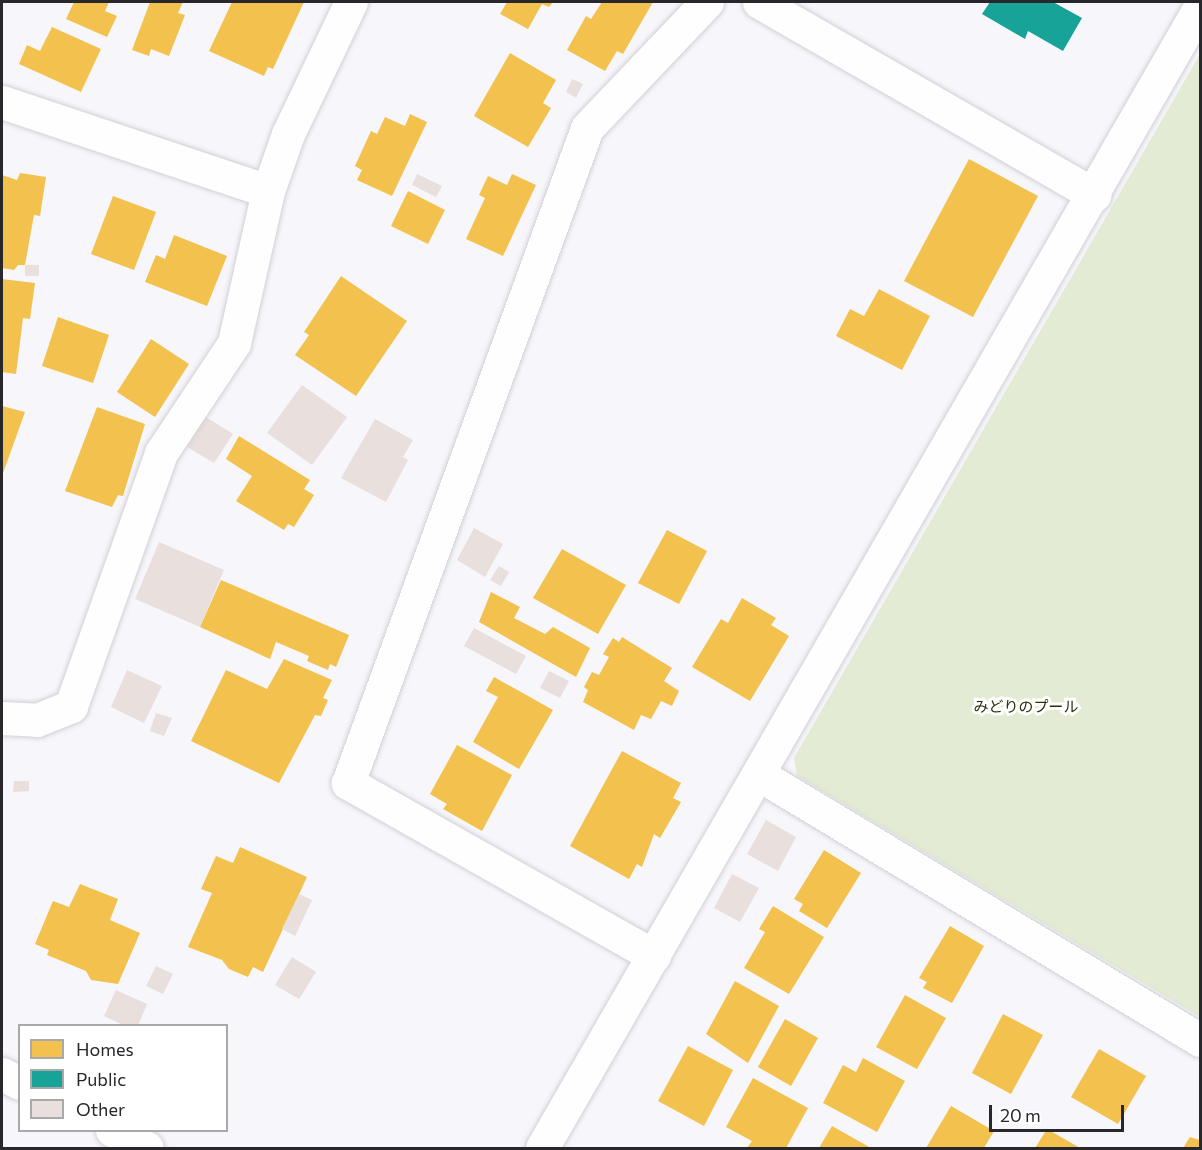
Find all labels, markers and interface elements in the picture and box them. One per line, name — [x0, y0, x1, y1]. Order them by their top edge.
park label: みどりのプール — [974, 698, 1078, 716]
legend — [18, 1024, 228, 1132]
text: Homes — [76, 1038, 134, 1060]
text: Public — [76, 1068, 126, 1090]
scale bar — [992, 1093, 1127, 1131]
text: Other — [76, 1098, 125, 1120]
text: 20 m — [1000, 1104, 1041, 1126]

